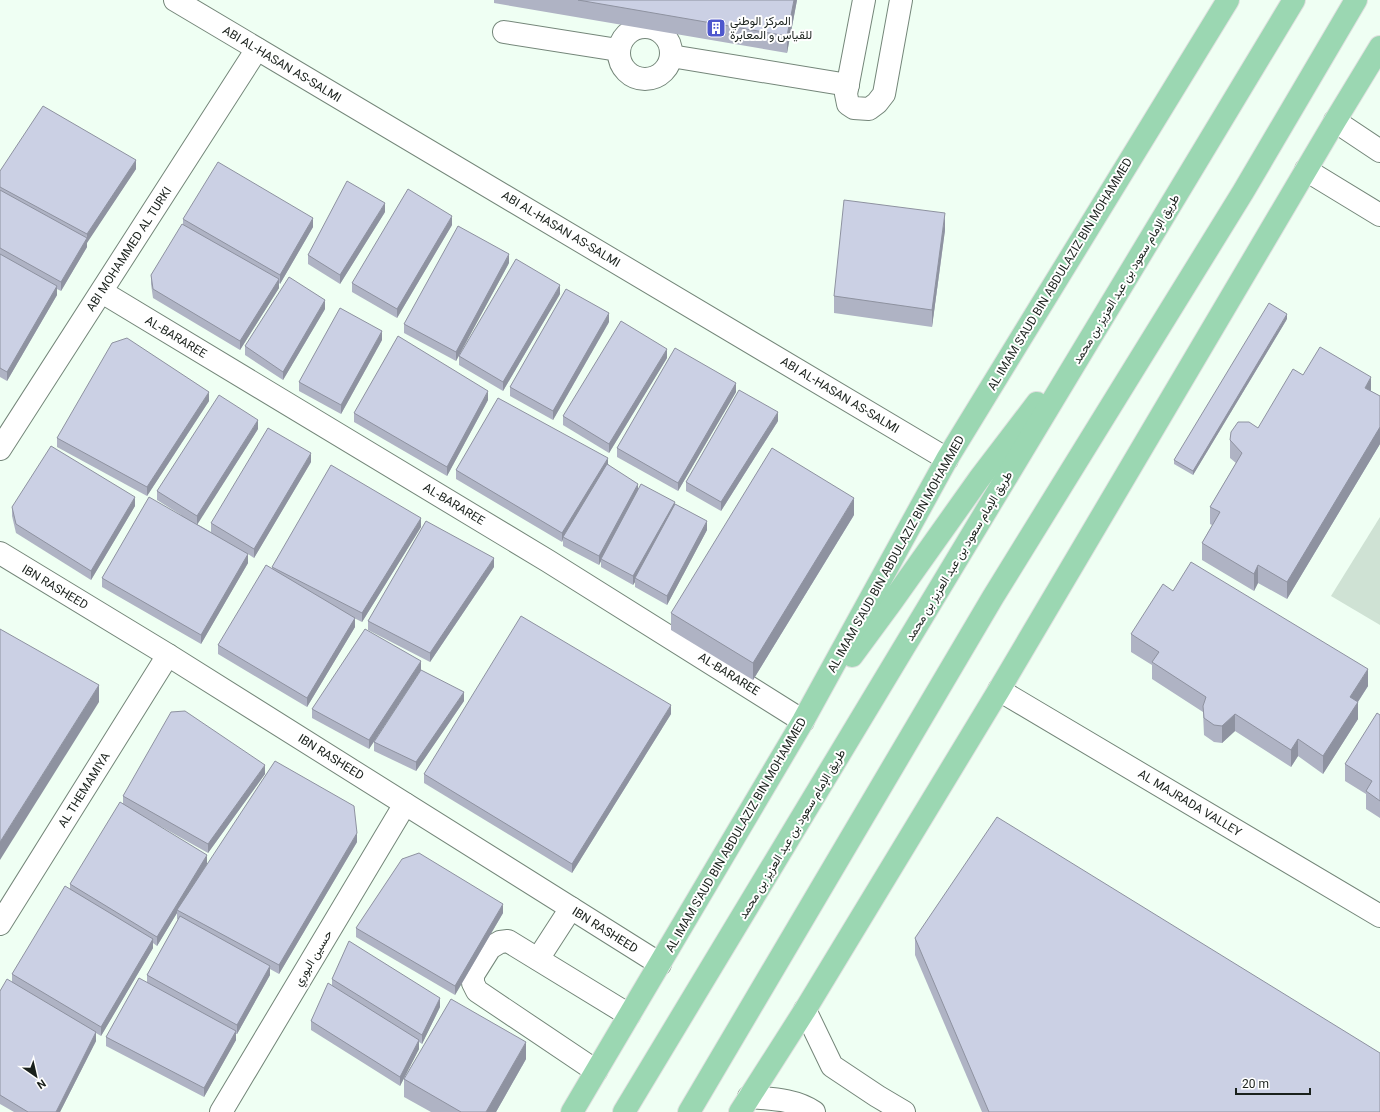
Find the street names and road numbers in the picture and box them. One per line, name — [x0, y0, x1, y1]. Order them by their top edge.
street label: ABI AL-HASAN AS-SALMI — [220, 23, 344, 105]
street label: AL IMAM S'AUD BIN ABDULAZIZ BIN MOHAMMED — [985, 155, 1135, 393]
street label: ABI MOHAMMED AL TURKI — [83, 184, 175, 314]
street label: ABI AL-HASAN AS-SALMI — [499, 188, 623, 270]
street label: طريق الإمام سعود بن عبد العزيز بن محمد — [1070, 191, 1183, 367]
street label: AL-BARAREE — [143, 313, 209, 361]
street label: ABI AL-HASAN AS-SALMI — [778, 354, 902, 436]
street label: AL IMAM S'AUD BIN ABDULAZIZ BIN MOHAMMED — [825, 433, 967, 675]
street label: طريق الإمام سعود بن عبد العزيز بن محمد — [903, 468, 1016, 644]
street label: AL-BARAREE — [421, 480, 487, 528]
street label: IBN RASHEED — [19, 562, 91, 612]
street label: AL-BARAREE — [696, 650, 762, 698]
street label: AL IMAM S'AUD BIN ABDULAZIZ BIN MOHAMMED — [663, 715, 809, 955]
street label: IBN RASHEED — [296, 731, 366, 783]
street label: طريق الإمام سعود بن عبد العزيز بن محمد — [736, 746, 849, 922]
street label: AL THEMAMIYA — [55, 750, 113, 830]
street label: AL MAJRADA VALLEY — [1136, 767, 1245, 840]
street label: IBN RASHEED — [570, 904, 640, 956]
street label: حسين البوري — [291, 927, 338, 990]

